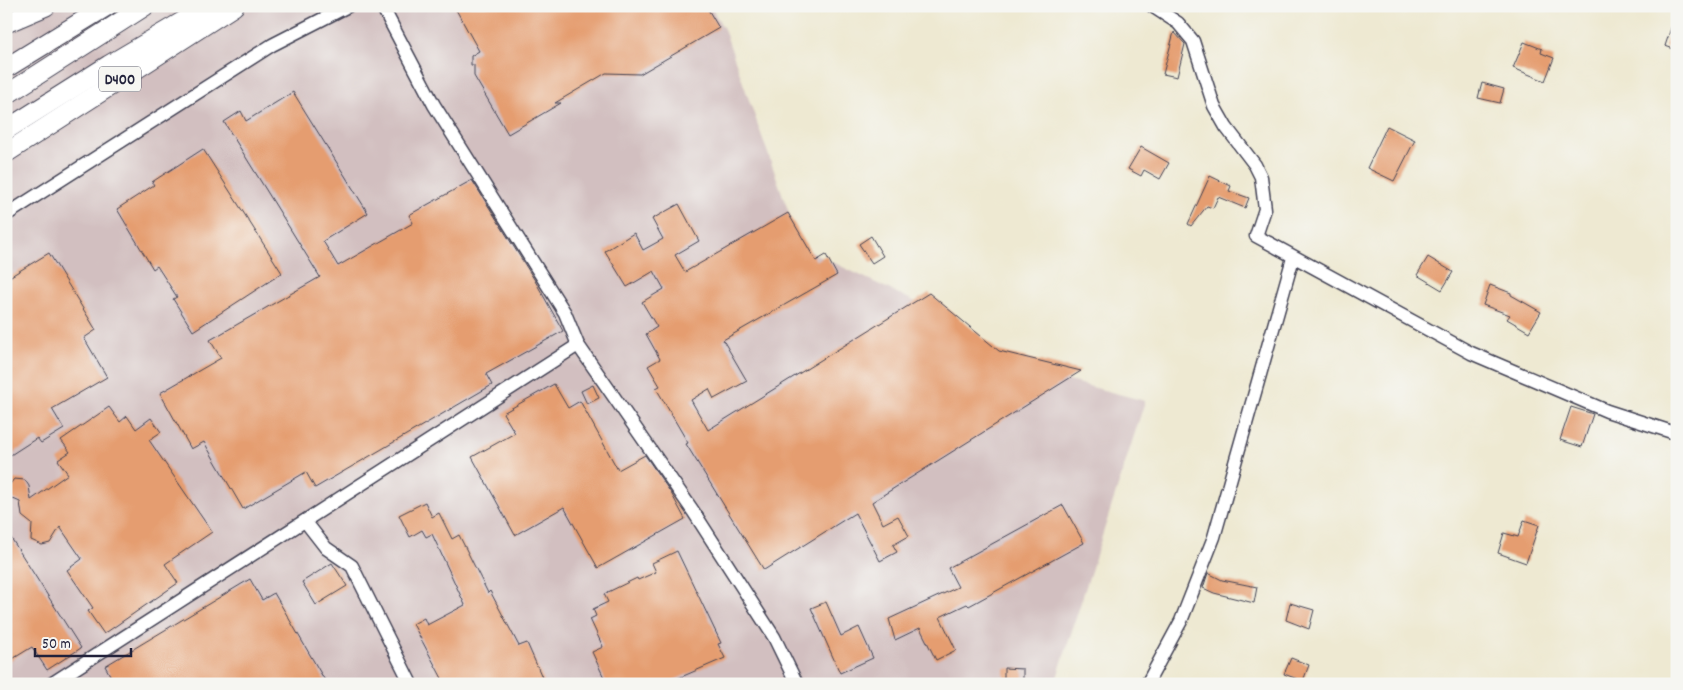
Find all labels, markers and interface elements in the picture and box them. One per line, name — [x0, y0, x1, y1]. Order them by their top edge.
road number: D400 — [99, 66, 141, 92]
scale bar — [35, 625, 131, 657]
text: 50 m — [42, 634, 71, 656]

